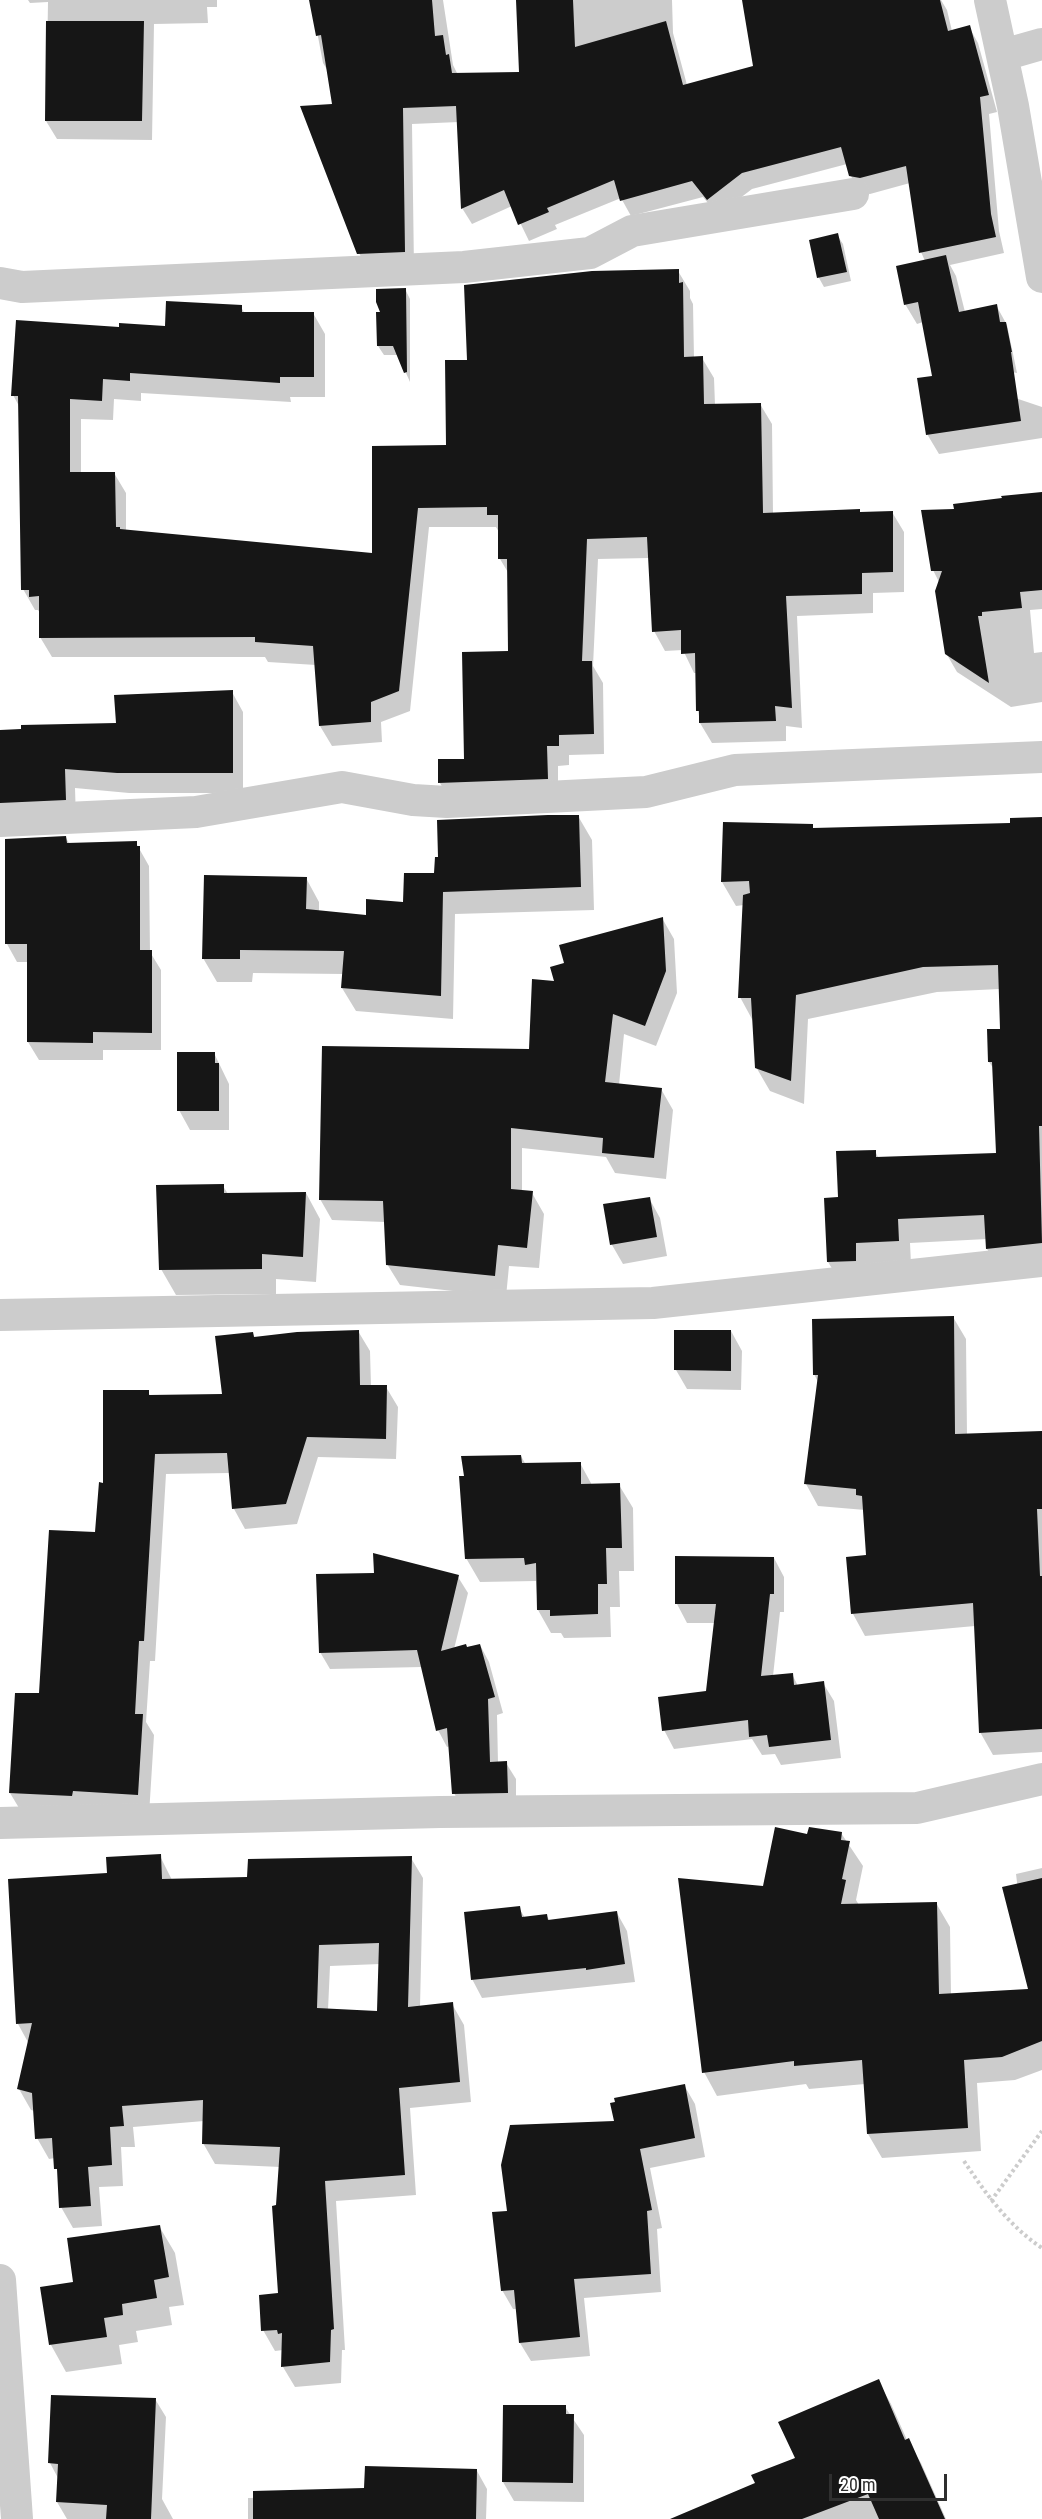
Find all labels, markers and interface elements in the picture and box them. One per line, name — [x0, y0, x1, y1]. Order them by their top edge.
scale bar — [832, 2462, 950, 2500]
text: 20 m — [840, 2474, 875, 2495]

